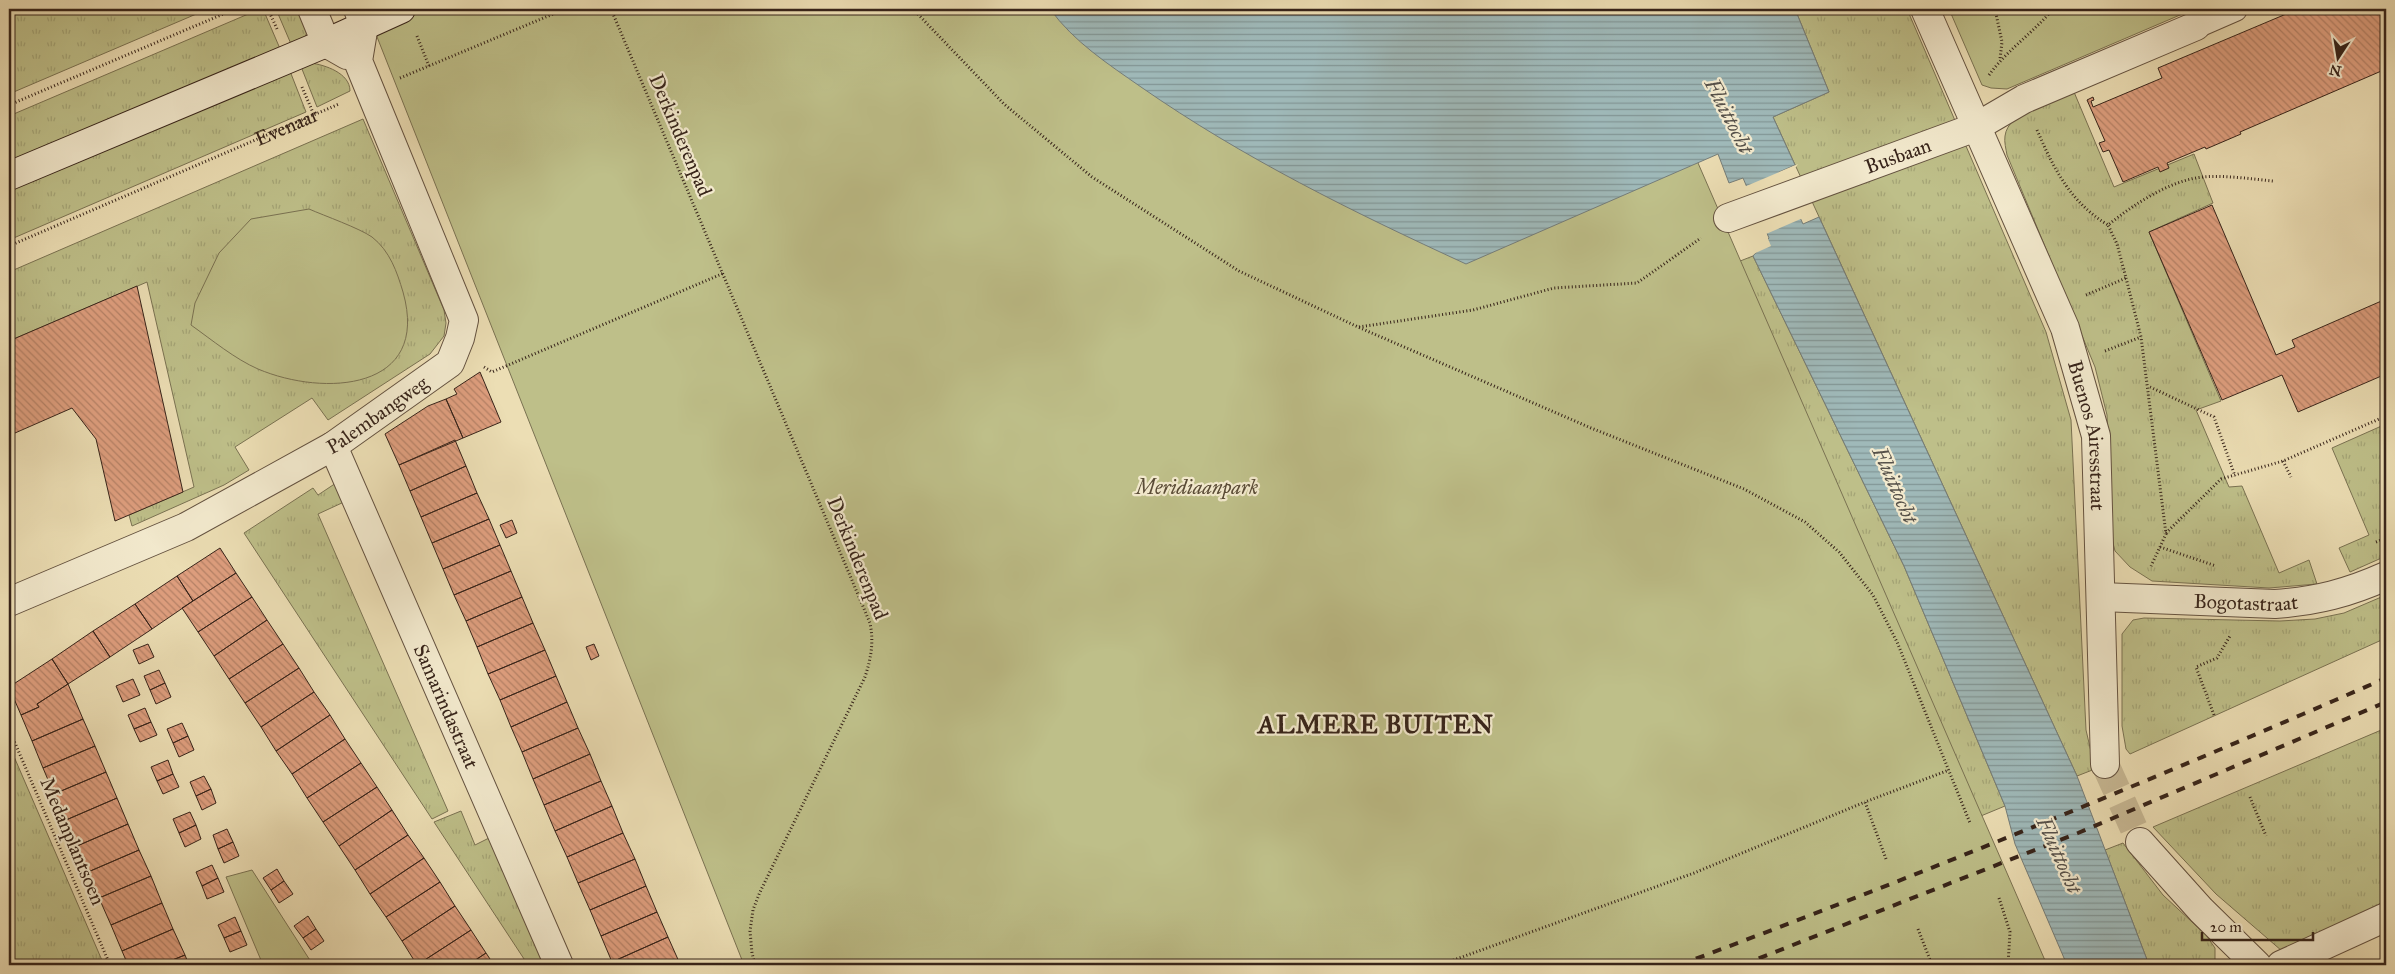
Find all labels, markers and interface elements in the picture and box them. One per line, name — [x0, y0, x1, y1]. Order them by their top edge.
north arrow — [2312, 32, 2362, 82]
text: N — [2328, 61, 2343, 80]
street label: Derkinderenpad — [644, 70, 718, 200]
water label: Fluittocht — [1699, 73, 1760, 159]
street label: Evenaar — [251, 102, 322, 151]
street label: Busbaan — [1862, 133, 1934, 179]
street label: Buenos Airesstraat — [2063, 358, 2110, 511]
street label: Palembangweg — [322, 370, 434, 459]
water label: Fluittocht — [1866, 442, 1924, 529]
park label: Meridiaanpark — [1134, 475, 1258, 500]
street label: Derkinderenpad — [822, 493, 894, 623]
street label: Bogotastraat — [2193, 589, 2299, 616]
street label: Samarindastraat — [409, 640, 484, 772]
district label: ALMERE BUITEN — [1256, 709, 1494, 740]
street label: Medanplantsoen — [35, 774, 111, 909]
water label: Fluittocht — [2030, 812, 2088, 899]
scale bar — [2202, 909, 2314, 941]
text: 20 m — [2210, 918, 2242, 936]

